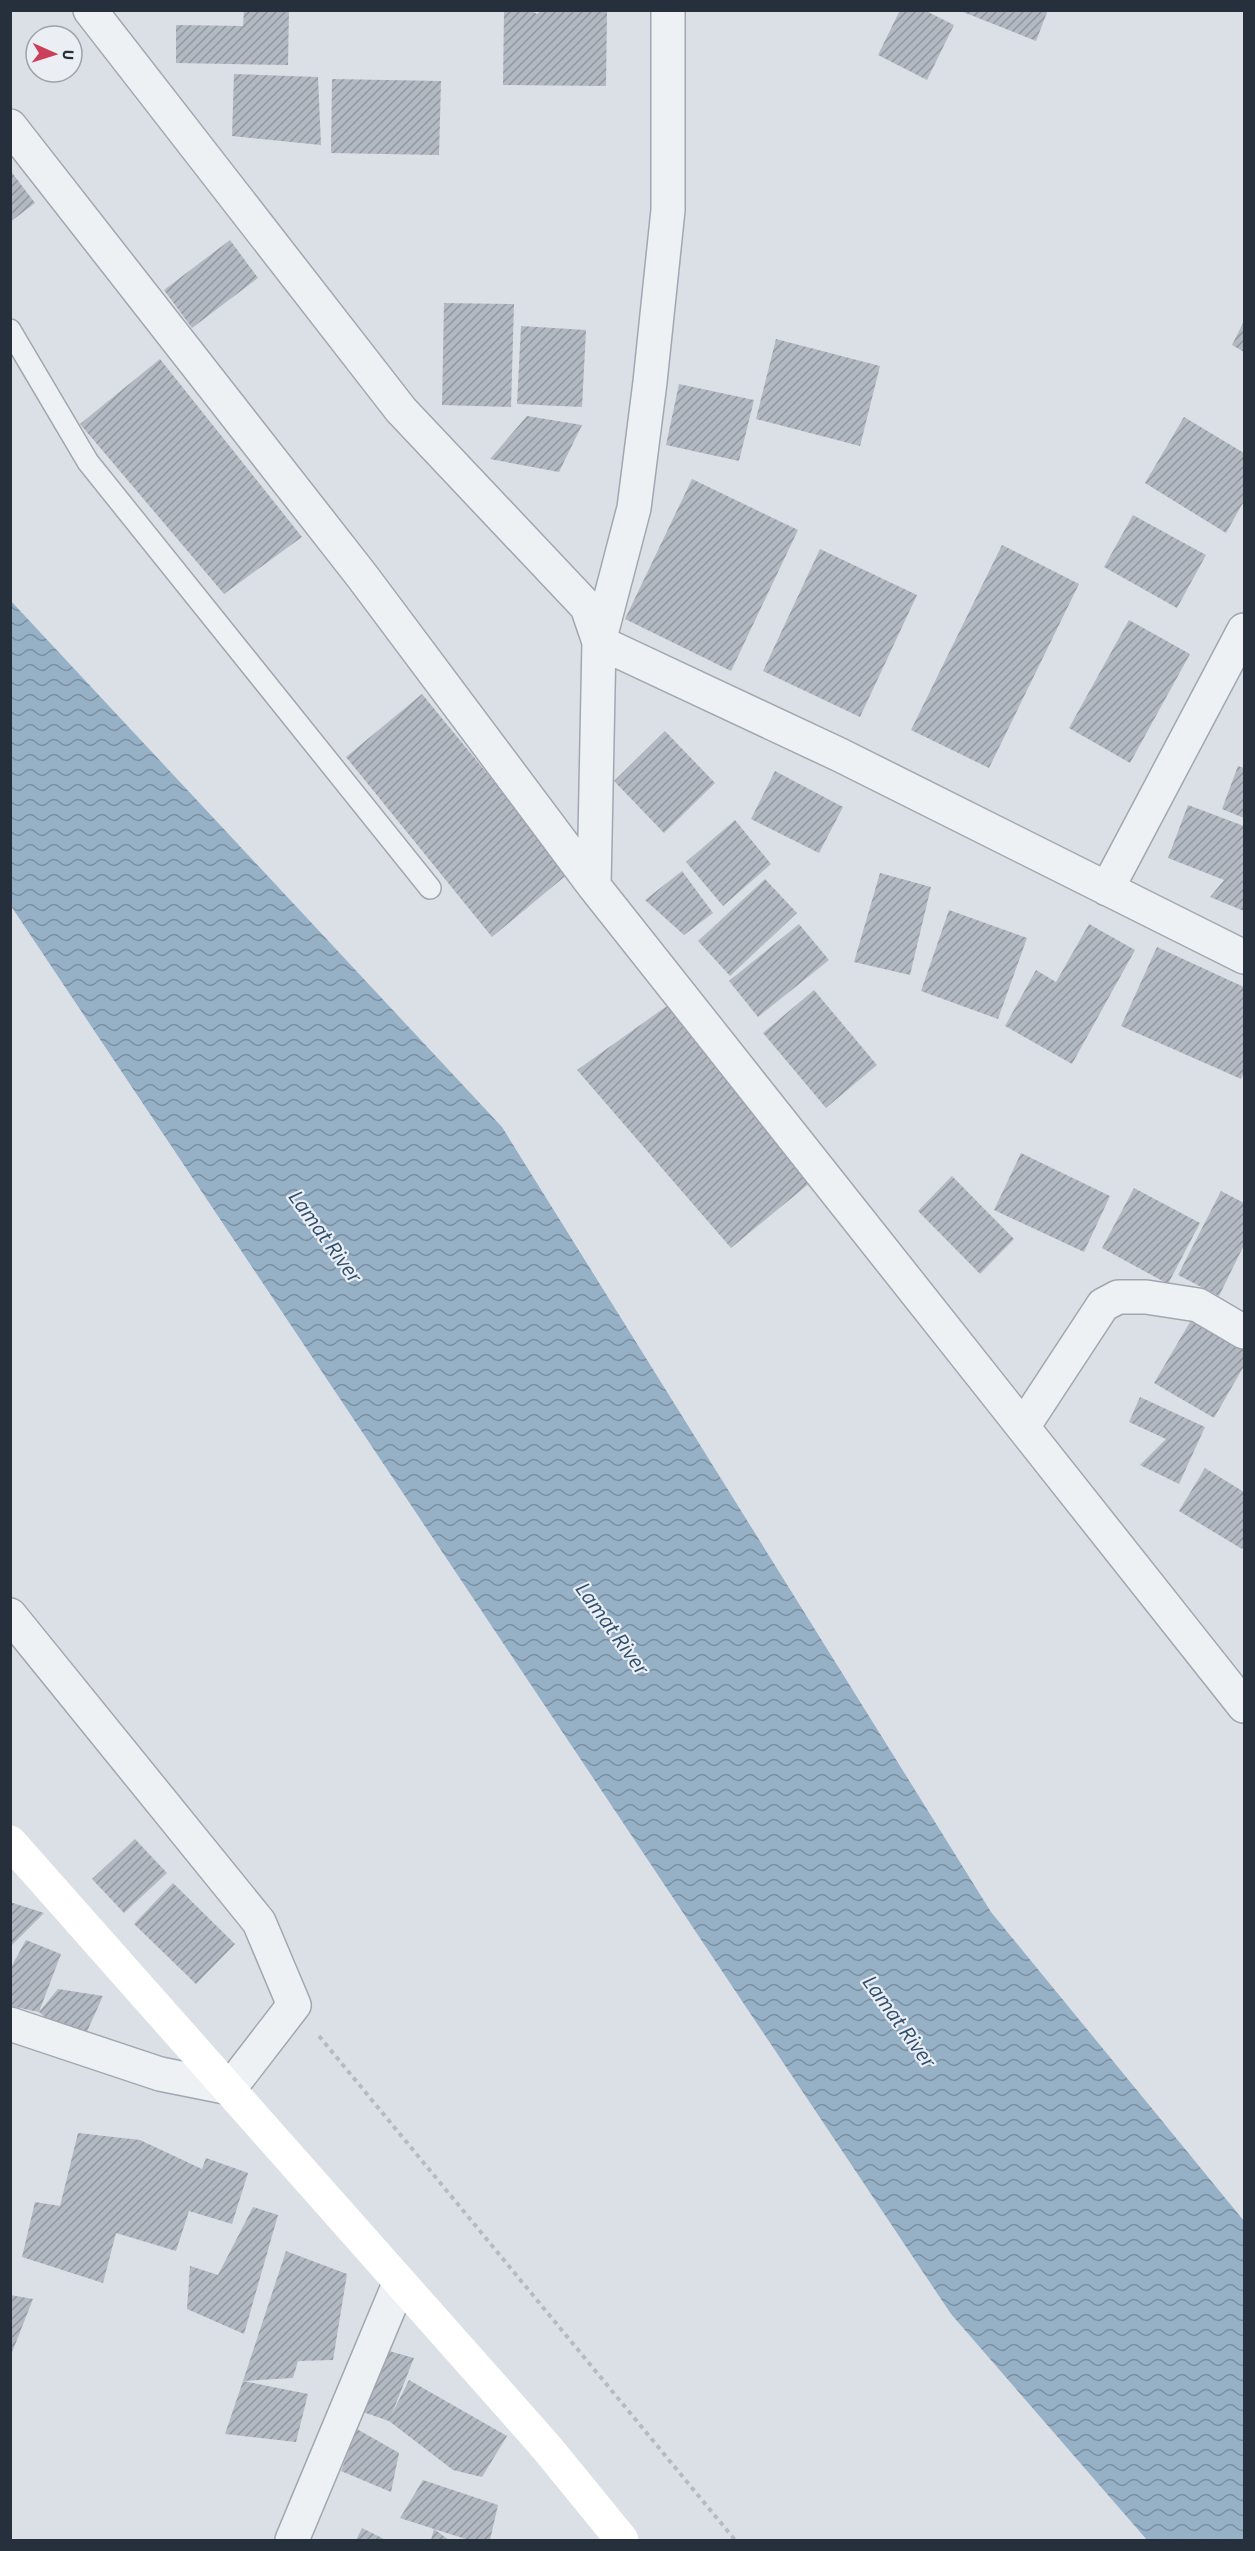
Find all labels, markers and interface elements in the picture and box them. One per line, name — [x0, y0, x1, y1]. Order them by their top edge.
north arrow — [24, 24, 84, 84]
text: U — [57, 49, 79, 61]
water label: Lamat River — [281, 1184, 371, 1291]
water label: Lamat River — [568, 1576, 658, 1683]
water label: Lamat River — [855, 1969, 945, 2076]

